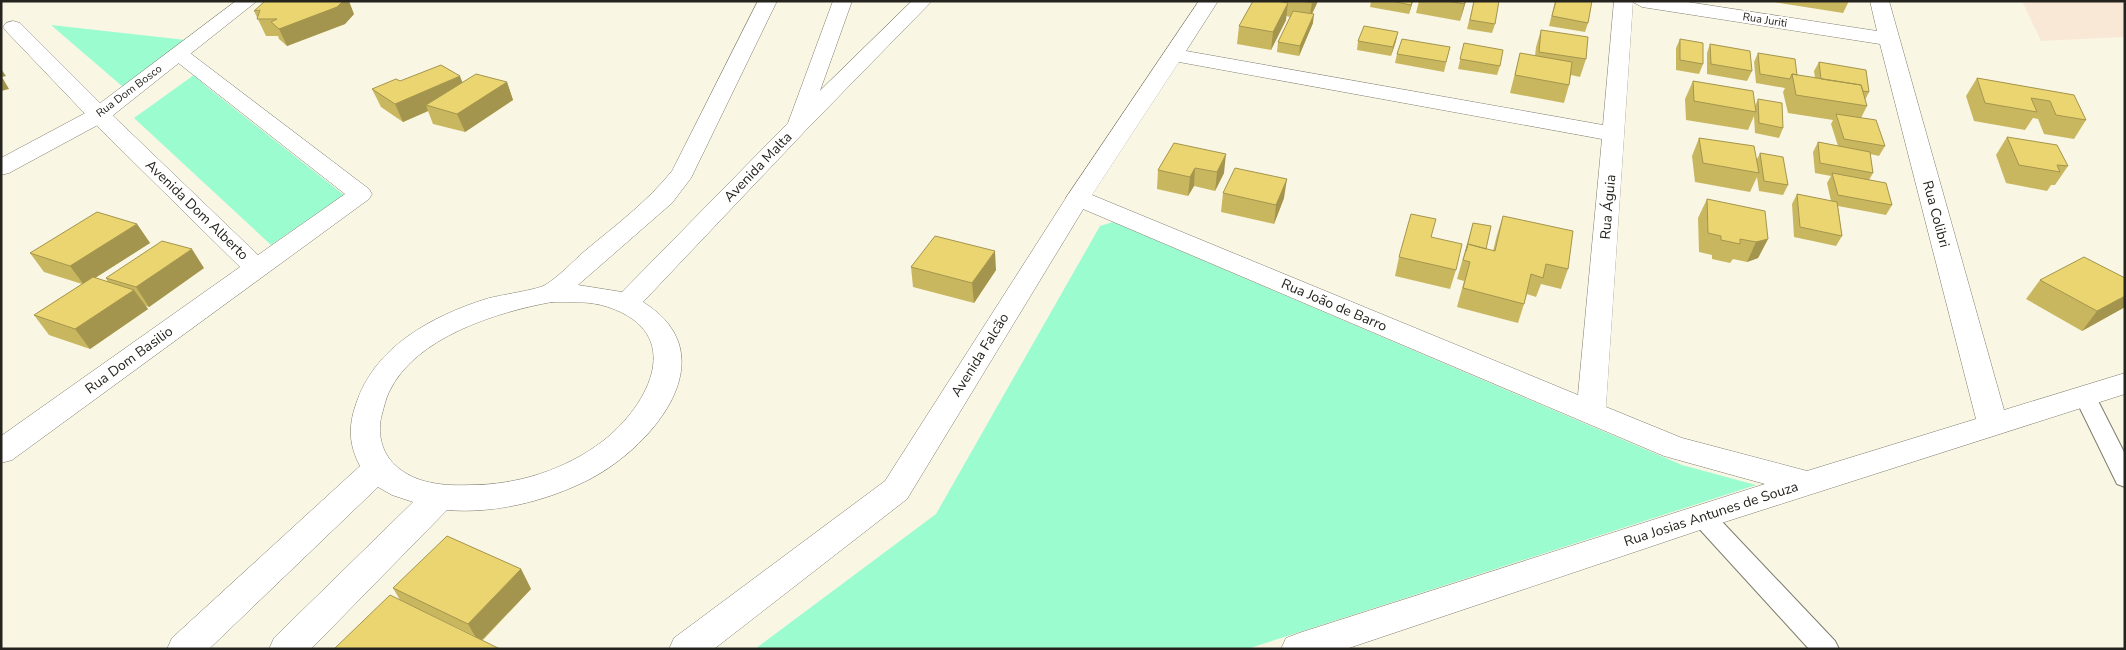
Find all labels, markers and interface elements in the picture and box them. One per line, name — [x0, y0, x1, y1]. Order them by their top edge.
street label: Rua Juriti — [1742, 9, 1788, 31]
street label: Rua Dom Bosco — [93, 61, 165, 121]
street label: Avenida Malta — [720, 128, 796, 206]
street label: Avenida Dom Alberto — [141, 156, 253, 264]
street label: Rua Águia — [1596, 174, 1620, 240]
street label: Rua Colibri — [1918, 178, 1954, 250]
street label: Rua João de Barro — [1278, 274, 1390, 336]
street label: Avenida Falcão — [947, 309, 1013, 400]
street label: Rua Dom Basilio — [81, 322, 177, 398]
street label: Rua Josias Antunes de Souza — [1621, 477, 1801, 551]

